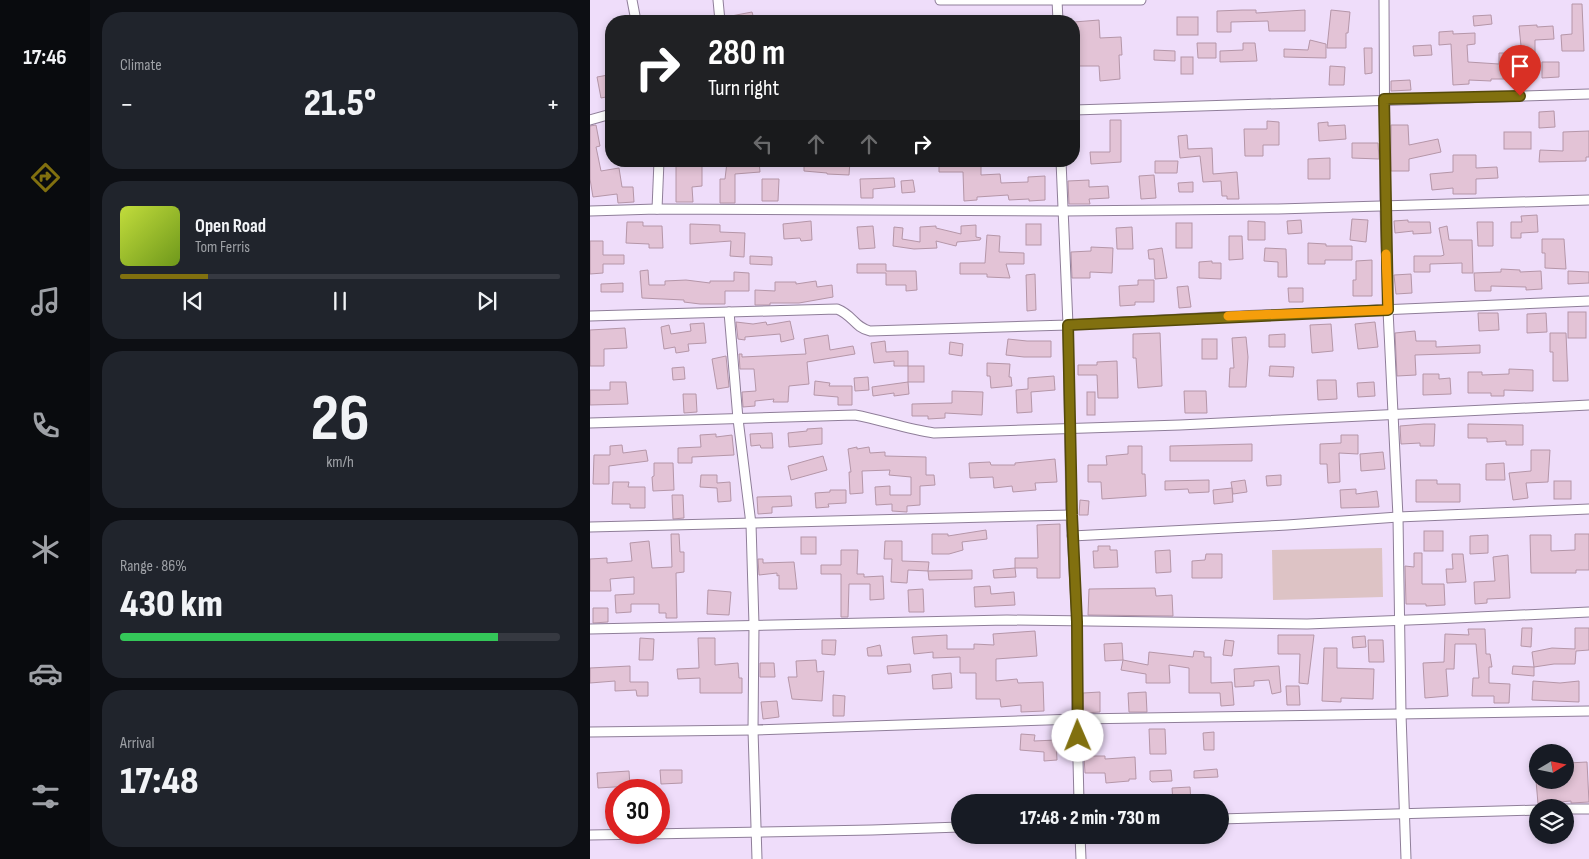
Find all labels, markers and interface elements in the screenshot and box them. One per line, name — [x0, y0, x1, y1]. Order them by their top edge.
text: 280 m — [708, 32, 785, 75]
icon: right — [625, 35, 690, 100]
text: 17:46 — [23, 44, 67, 71]
pin — [1499, 45, 1541, 96]
icon: arrive — [1506, 52, 1534, 80]
text: Climate — [120, 56, 162, 75]
text: Turn right — [708, 75, 779, 102]
text: 21.5° — [304, 81, 376, 126]
text: − — [120, 88, 134, 121]
text: + — [546, 88, 560, 121]
icon: left — [749, 130, 777, 158]
icon: ahead — [802, 130, 830, 158]
icon: ahead — [855, 130, 883, 158]
icon: right — [908, 130, 936, 158]
icon: directions — [28, 160, 63, 195]
text: Open Road — [195, 215, 266, 238]
text: Tom Ferris — [195, 238, 250, 257]
icon: music — [28, 284, 63, 319]
icon: previous — [179, 287, 207, 315]
icon: pause — [326, 287, 354, 315]
icon: next — [473, 287, 501, 315]
text: 26 — [310, 381, 370, 459]
icon: phone — [28, 408, 63, 443]
text: km/h — [326, 453, 354, 472]
icon: climate — [28, 532, 63, 567]
text: Range · 86% — [120, 557, 187, 576]
text: 430 km — [120, 582, 223, 627]
icon: car — [28, 656, 63, 691]
position arrow — [1051, 709, 1103, 761]
text: Arrival — [120, 734, 154, 753]
north arrow — [1529, 744, 1574, 789]
map controls — [1529, 744, 1574, 844]
text: 17:48 — [120, 759, 198, 804]
icon: filters — [28, 779, 63, 814]
speed limit sign: 30 — [605, 779, 670, 844]
button: layers — [1529, 799, 1574, 844]
text: 17:48 · 2 min · 730 m — [1020, 807, 1160, 830]

